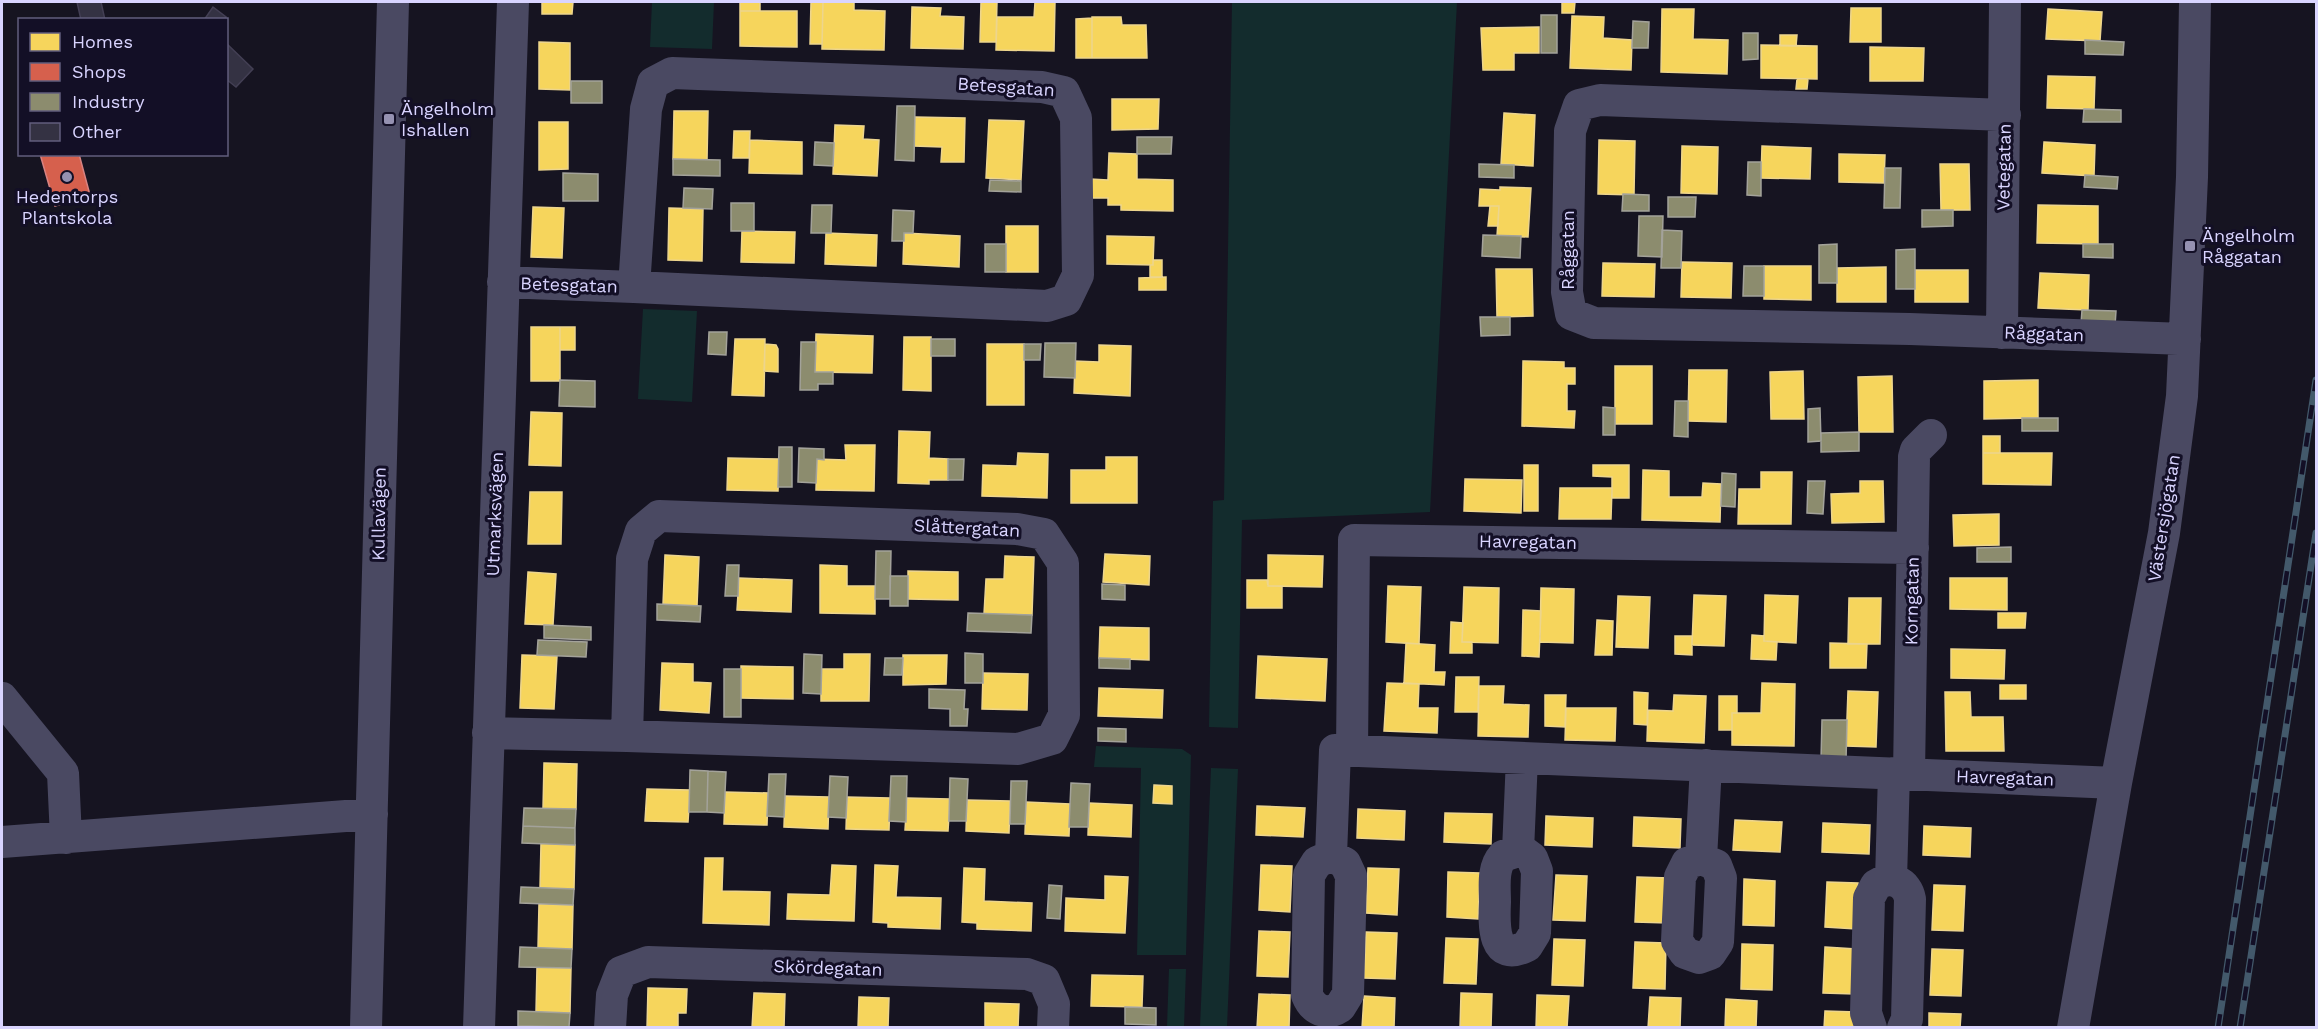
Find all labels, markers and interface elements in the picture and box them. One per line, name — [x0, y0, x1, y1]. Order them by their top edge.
legend — [18, 18, 228, 156]
text: Homes — [72, 31, 133, 52]
text: Shops — [72, 61, 126, 82]
street label: Betesgatan — [957, 73, 1055, 100]
text: Industry — [72, 91, 145, 112]
place label: Ängelholm Ishallen — [401, 98, 494, 140]
marker: Ängelholm Ishallen — [382, 112, 396, 126]
text: Other — [72, 121, 122, 142]
street label: Vetegatan — [1992, 123, 2015, 211]
marker: Hedentorps Plantskola — [60, 170, 74, 184]
place label: Hedentorps Plantskola — [16, 186, 118, 228]
street label: Råggatan — [1557, 210, 1578, 290]
place label: Ängelholm Råggatan — [2202, 225, 2295, 267]
marker: Ängelholm Råggatan — [2183, 239, 2197, 253]
street label: Betesgatan — [520, 272, 618, 297]
street label: Råggatan — [2004, 322, 2084, 345]
street label: Utmarksvägen — [482, 451, 507, 577]
street label: Västersjögatan — [2143, 453, 2184, 583]
street label: Kullavägen — [367, 467, 390, 561]
street label: Slåttergatan — [913, 514, 1021, 541]
street label: Havregatan — [1479, 530, 1577, 553]
street label: Korngatan — [1900, 557, 1923, 645]
street label: Havregatan — [1956, 765, 2054, 790]
street label: Skördegatan — [773, 955, 883, 980]

